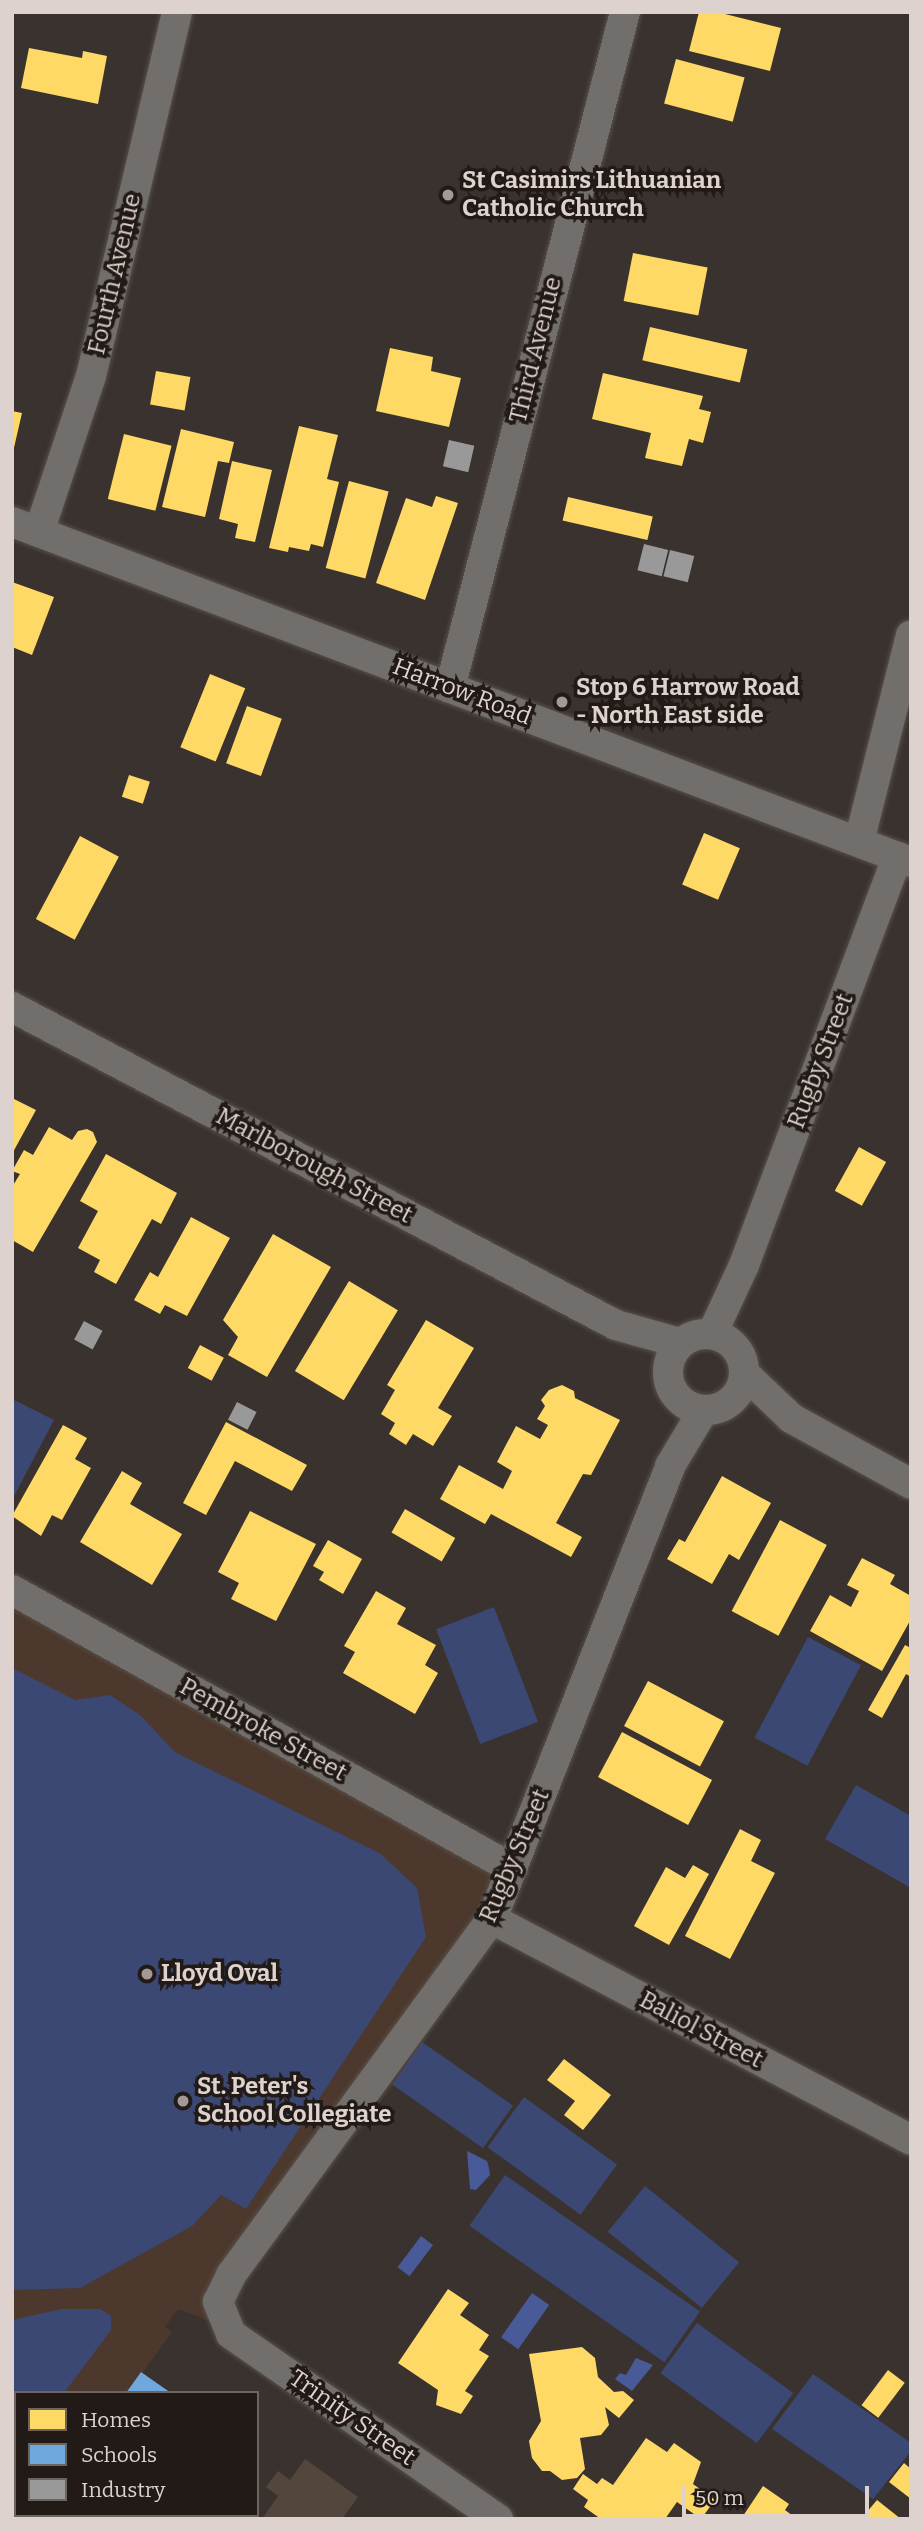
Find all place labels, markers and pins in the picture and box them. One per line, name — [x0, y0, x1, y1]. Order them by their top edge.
place label: St Casimirs Lithuanian Catholic Church — [462, 167, 721, 223]
marker: St Casimirs Lithuanian Catholic Church — [440, 187, 456, 203]
place label: Stop 6 Harrow Road - North East side — [576, 674, 800, 730]
marker: Stop 6 Harrow Road - North East side — [554, 694, 570, 710]
place label: Lloyd Oval — [161, 1960, 278, 1988]
marker: Lloyd Oval — [139, 1966, 155, 1982]
place label: St. Peter's School Collegiate — [197, 2073, 391, 2129]
marker: St. Peter's School Collegiate — [175, 2093, 191, 2109]

